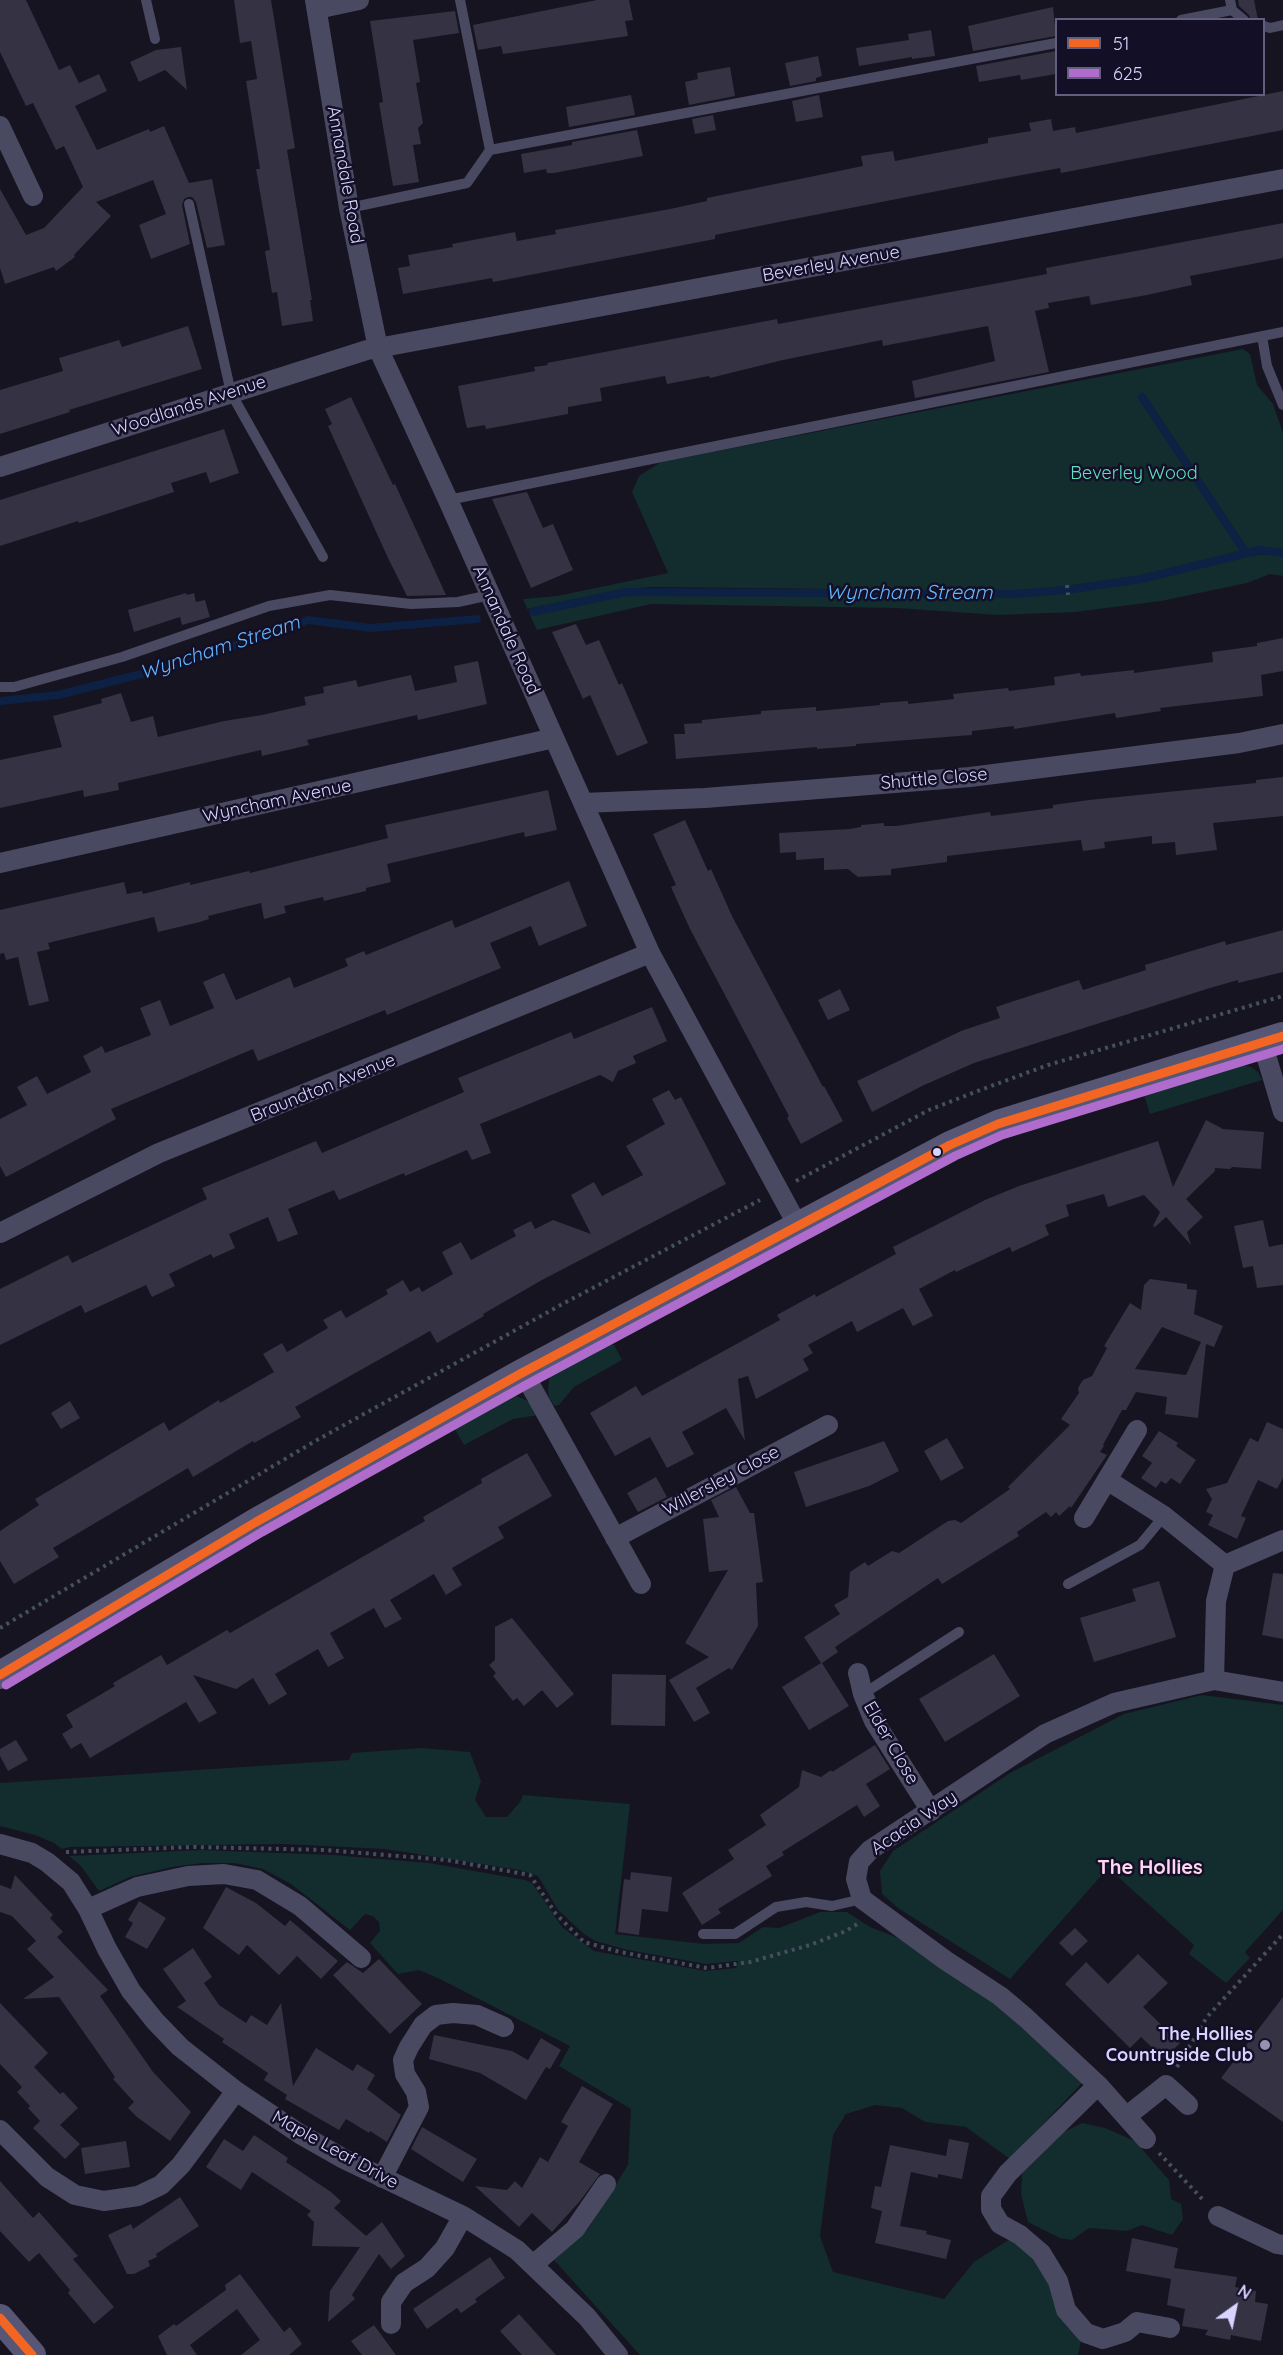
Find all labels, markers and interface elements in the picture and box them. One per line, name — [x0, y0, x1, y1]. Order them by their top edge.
legend — [1055, 18, 1265, 96]
text: 51 — [1113, 32, 1129, 55]
text: 625 — [1113, 62, 1142, 85]
street label: Annandale Road — [322, 105, 368, 245]
street label: Beverley Avenue — [761, 241, 901, 287]
street label: Woodlands Avenue — [109, 371, 269, 441]
park label: Beverley Wood — [1070, 463, 1198, 485]
street label: Annandale Road — [468, 562, 544, 698]
water label: Wyncham Stream — [826, 581, 992, 605]
water label: Wyncham Stream — [137, 611, 303, 685]
street label: Shuttle Close — [880, 764, 988, 794]
street label: Wyncham Avenue — [201, 775, 353, 827]
street label: Braundton Avenue — [247, 1049, 399, 1127]
unlabelled marker — [931, 1146, 943, 1158]
street label: Willersley Close — [659, 1441, 783, 1521]
street label: Elder Close — [859, 1698, 923, 1788]
street label: Acacia Way — [867, 1786, 961, 1860]
district label: The Hollies — [1097, 1856, 1203, 1880]
place label: The Hollies Countryside Club — [1106, 2024, 1253, 2066]
marker: The Hollies Countryside Club — [1258, 2038, 1272, 2052]
street label: Maple Leaf Drive — [268, 2106, 402, 2194]
north arrow — [1205, 2277, 1265, 2337]
text: N — [1234, 2280, 1255, 2303]

